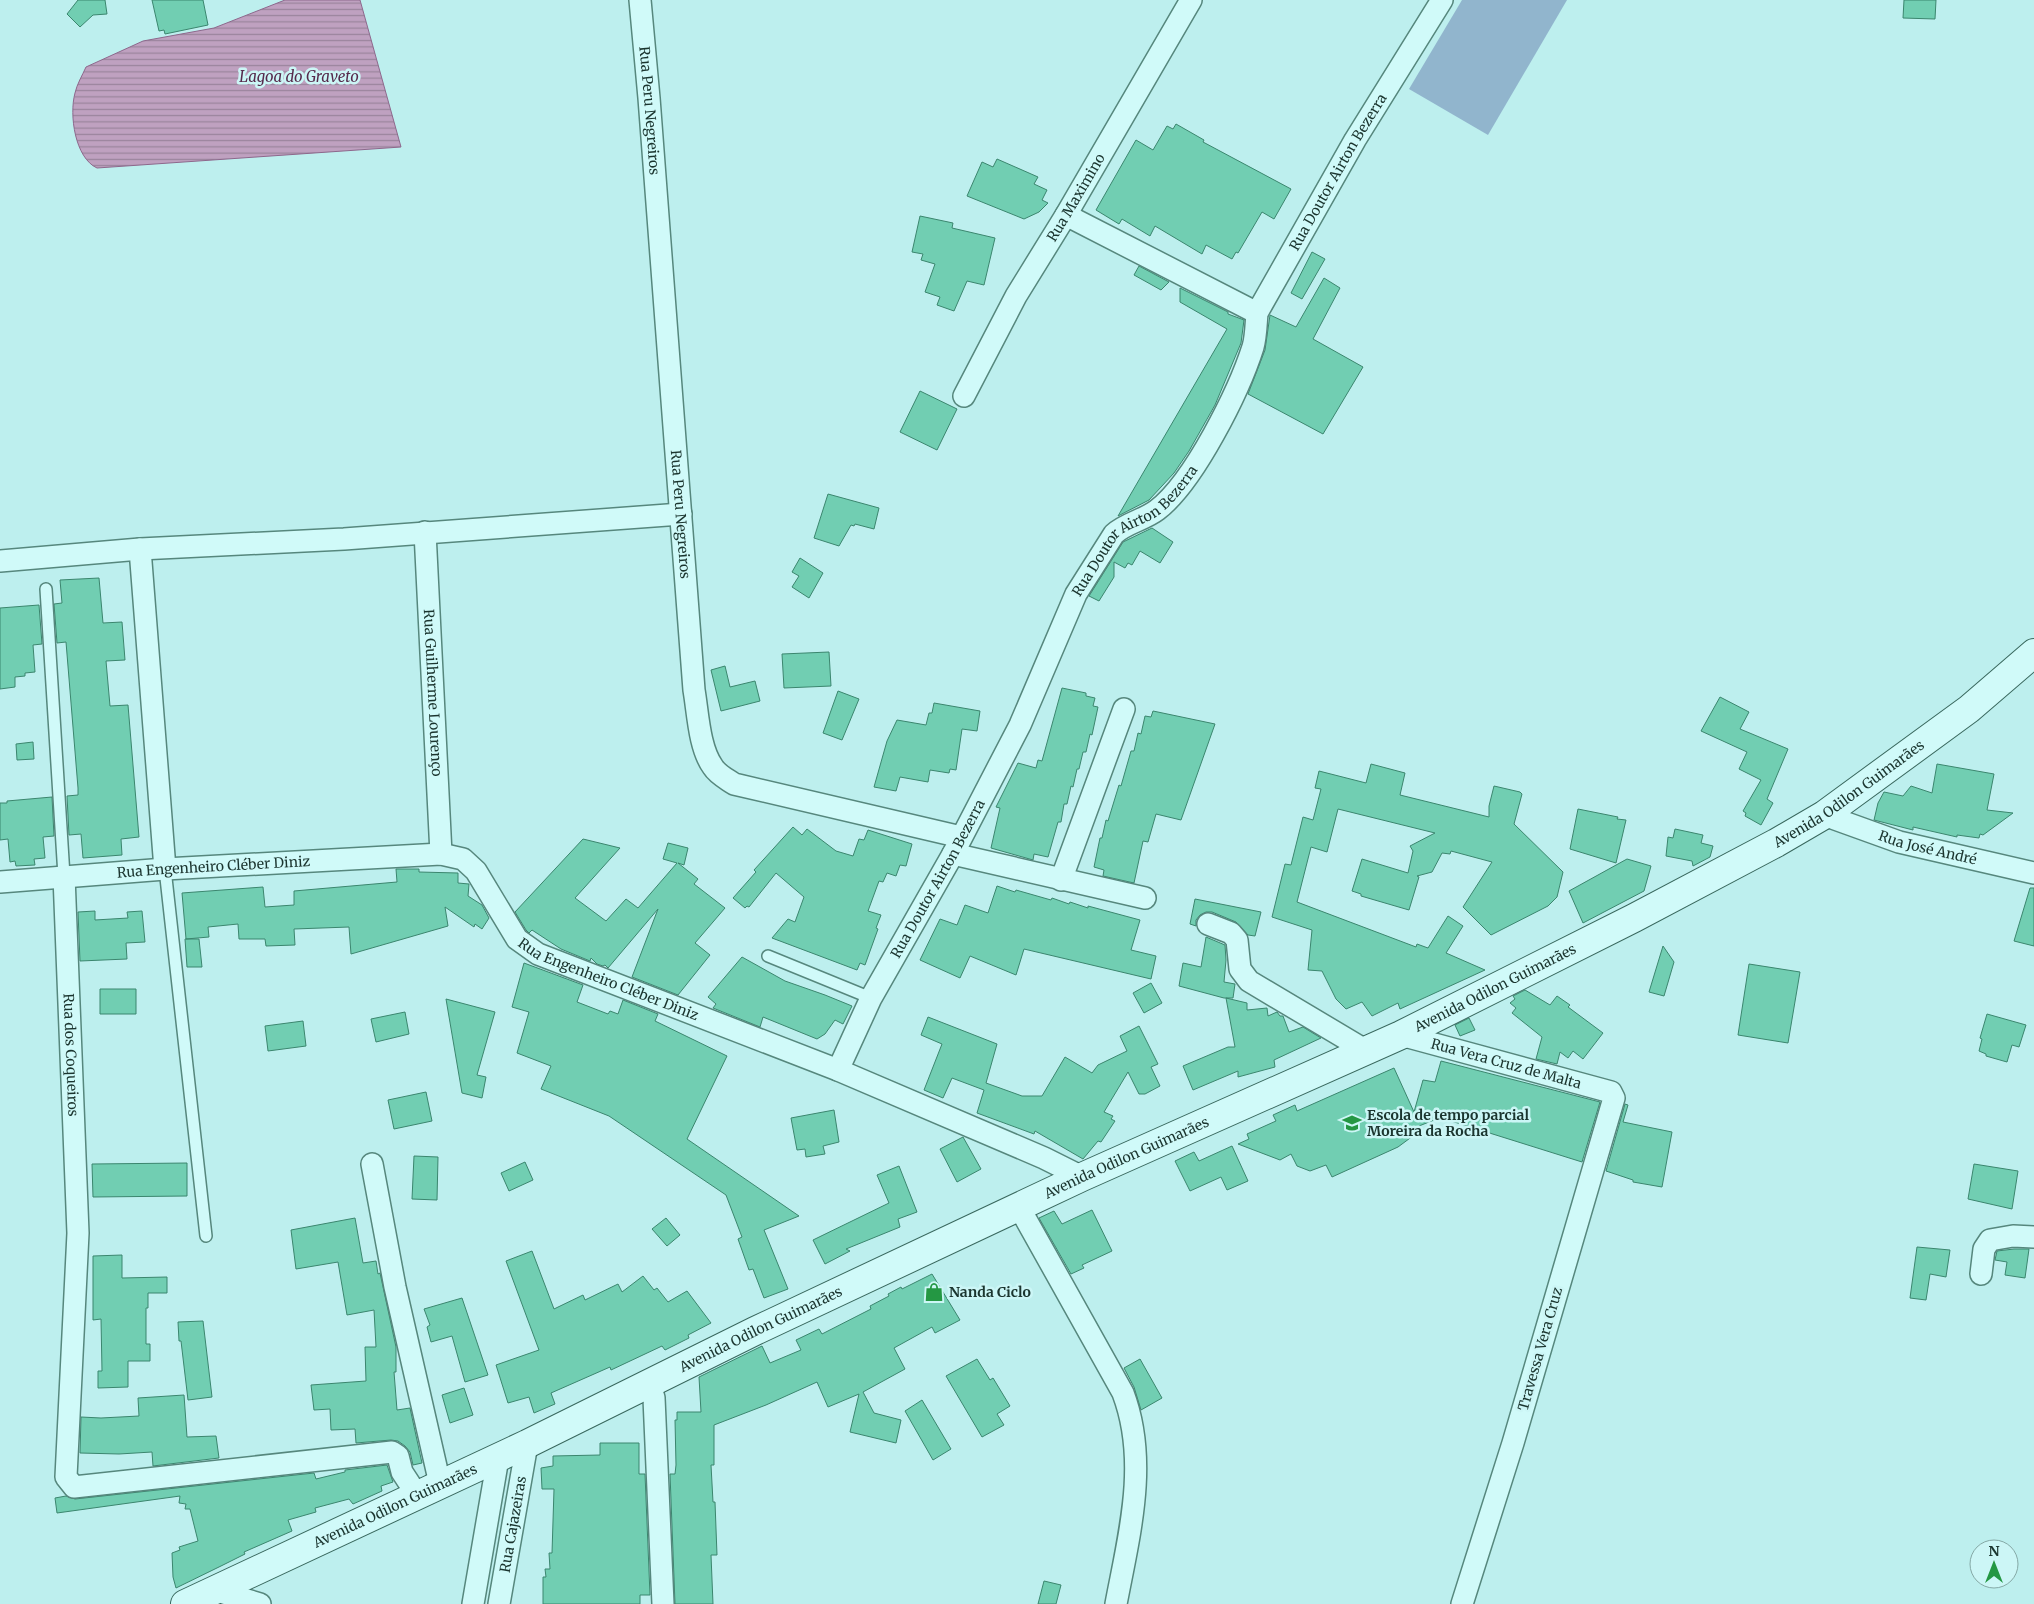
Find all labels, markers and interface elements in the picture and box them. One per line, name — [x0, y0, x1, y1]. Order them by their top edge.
street label: Rua Peru Negreiros — [635, 45, 664, 176]
water label: Lagoa do Graveto — [239, 67, 359, 86]
street label: Rua Doutor Airton Bezerra — [1285, 90, 1391, 254]
street label: Rua Maximino — [1043, 150, 1109, 245]
street label: Rua Peru Negreiros — [667, 449, 695, 580]
street label: Rua Doutor Airton Bezerra — [1068, 462, 1202, 600]
street label: Rua Guilherme Lourenço — [420, 609, 446, 777]
street label: Avenida Odilon Guimarães — [1769, 736, 1928, 852]
street label: Rua Doutor Airton Bezerra — [887, 796, 989, 961]
street label: Rua José André — [1876, 826, 1979, 869]
street label: Rua Engenheiro Cléber Diniz — [116, 852, 311, 882]
street label: Rua Engenheiro Cléber Diniz — [515, 934, 701, 1024]
street label: Avenida Odilon Guimarães — [1410, 940, 1579, 1036]
street label: Rua dos Coqueiros — [60, 993, 82, 1117]
street label: Rua Vera Cruz de Malta — [1429, 1035, 1584, 1093]
place label: Escola de tempo parcial Moreira da Rocha — [1367, 1106, 1529, 1140]
school or university icon: Escola de tempo parcial Moreira da Rocha — [1341, 1112, 1363, 1134]
street label: Avenida Odilon Guimarães — [1040, 1113, 1212, 1203]
shop icon: Nanda Ciclo — [923, 1281, 945, 1303]
street label: Avenida Odilon Guimarães — [675, 1282, 845, 1377]
place label: Nanda Ciclo — [949, 1283, 1031, 1301]
street label: Travessa Vera Cruz — [1514, 1285, 1566, 1413]
street label: Avenida Odilon Guimarães — [309, 1460, 480, 1552]
street label: Rua Cajazeiras — [496, 1474, 530, 1574]
north arrow — [1969, 1539, 2019, 1589]
text: N — [1988, 1542, 2000, 1560]

